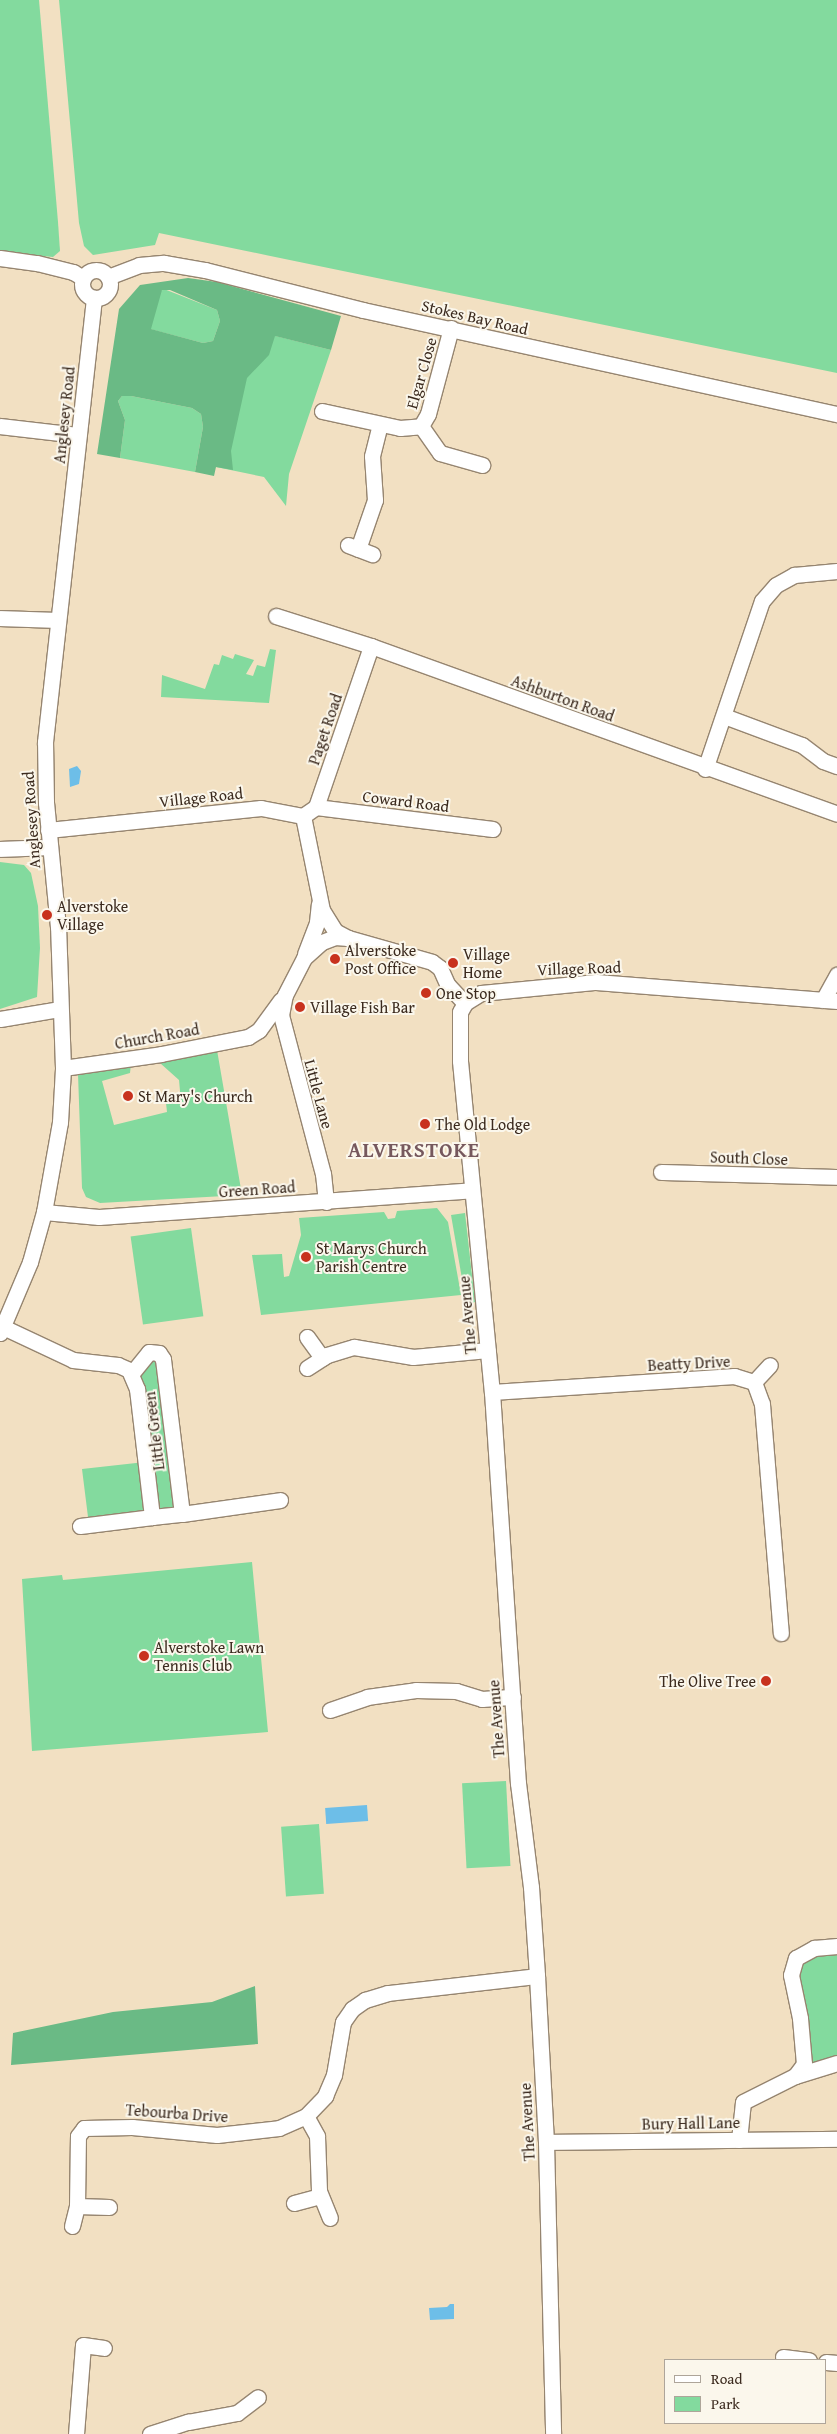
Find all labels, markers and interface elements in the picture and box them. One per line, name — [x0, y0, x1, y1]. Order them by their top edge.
street label: Stokes Bay Road — [420, 295, 530, 339]
street label: Elgar Close — [402, 335, 440, 411]
street label: Anglesey Road — [49, 366, 79, 464]
street label: Ashburton Road — [509, 670, 617, 726]
street label: Paget Road — [304, 691, 346, 767]
street label: Anglesey Road — [18, 771, 44, 869]
street label: Village Road — [158, 783, 244, 811]
street label: Coward Road — [362, 786, 450, 816]
place label: Alverstoke Village — [57, 896, 128, 934]
marker: Alverstoke Village — [41, 909, 53, 921]
place label: Alverstoke Post Office — [345, 940, 416, 978]
place label: Village Home — [463, 944, 510, 982]
marker: Alverstoke Post Office — [329, 953, 341, 965]
marker: Village Home — [447, 957, 459, 969]
street label: Village Road — [537, 957, 621, 979]
place label: One Stop — [436, 983, 496, 1003]
marker: One Stop — [420, 987, 432, 999]
place label: Village Fish Bar — [310, 997, 415, 1017]
marker: Village Fish Bar — [294, 1001, 306, 1013]
street label: Church Road — [113, 1019, 201, 1053]
street label: Little Lane — [301, 1057, 337, 1131]
place label: St Mary's Church — [138, 1086, 253, 1106]
marker: St Mary's Church — [122, 1090, 134, 1102]
place label: The Old Lodge — [435, 1114, 530, 1134]
marker: The Old Lodge — [419, 1118, 431, 1130]
district label: ALVERSTOKE — [347, 1137, 481, 1163]
street label: South Close — [710, 1147, 788, 1169]
street label: Green Road — [218, 1177, 296, 1201]
place label: St Marys Church Parish Centre — [316, 1238, 427, 1276]
marker: St Marys Church Parish Centre — [300, 1251, 312, 1263]
street label: The Avenue — [454, 1275, 480, 1355]
street label: Beatty Drive — [647, 1351, 731, 1375]
street label: Little Green — [140, 1391, 168, 1471]
place label: Alverstoke Lawn Tennis Club — [154, 1637, 264, 1675]
marker: Alverstoke Lawn Tennis Club — [138, 1650, 150, 1662]
place label: The Olive Tree — [659, 1671, 756, 1691]
marker: The Olive Tree — [760, 1675, 772, 1687]
street label: The Avenue — [484, 1679, 508, 1759]
street label: The Avenue — [515, 2082, 539, 2162]
street label: Tebourba Drive — [125, 2100, 229, 2126]
street label: Bury Hall Lane — [642, 2113, 740, 2133]
legend — [664, 2359, 827, 2424]
text: Road — [711, 2368, 742, 2389]
text: Park — [711, 2393, 740, 2414]

